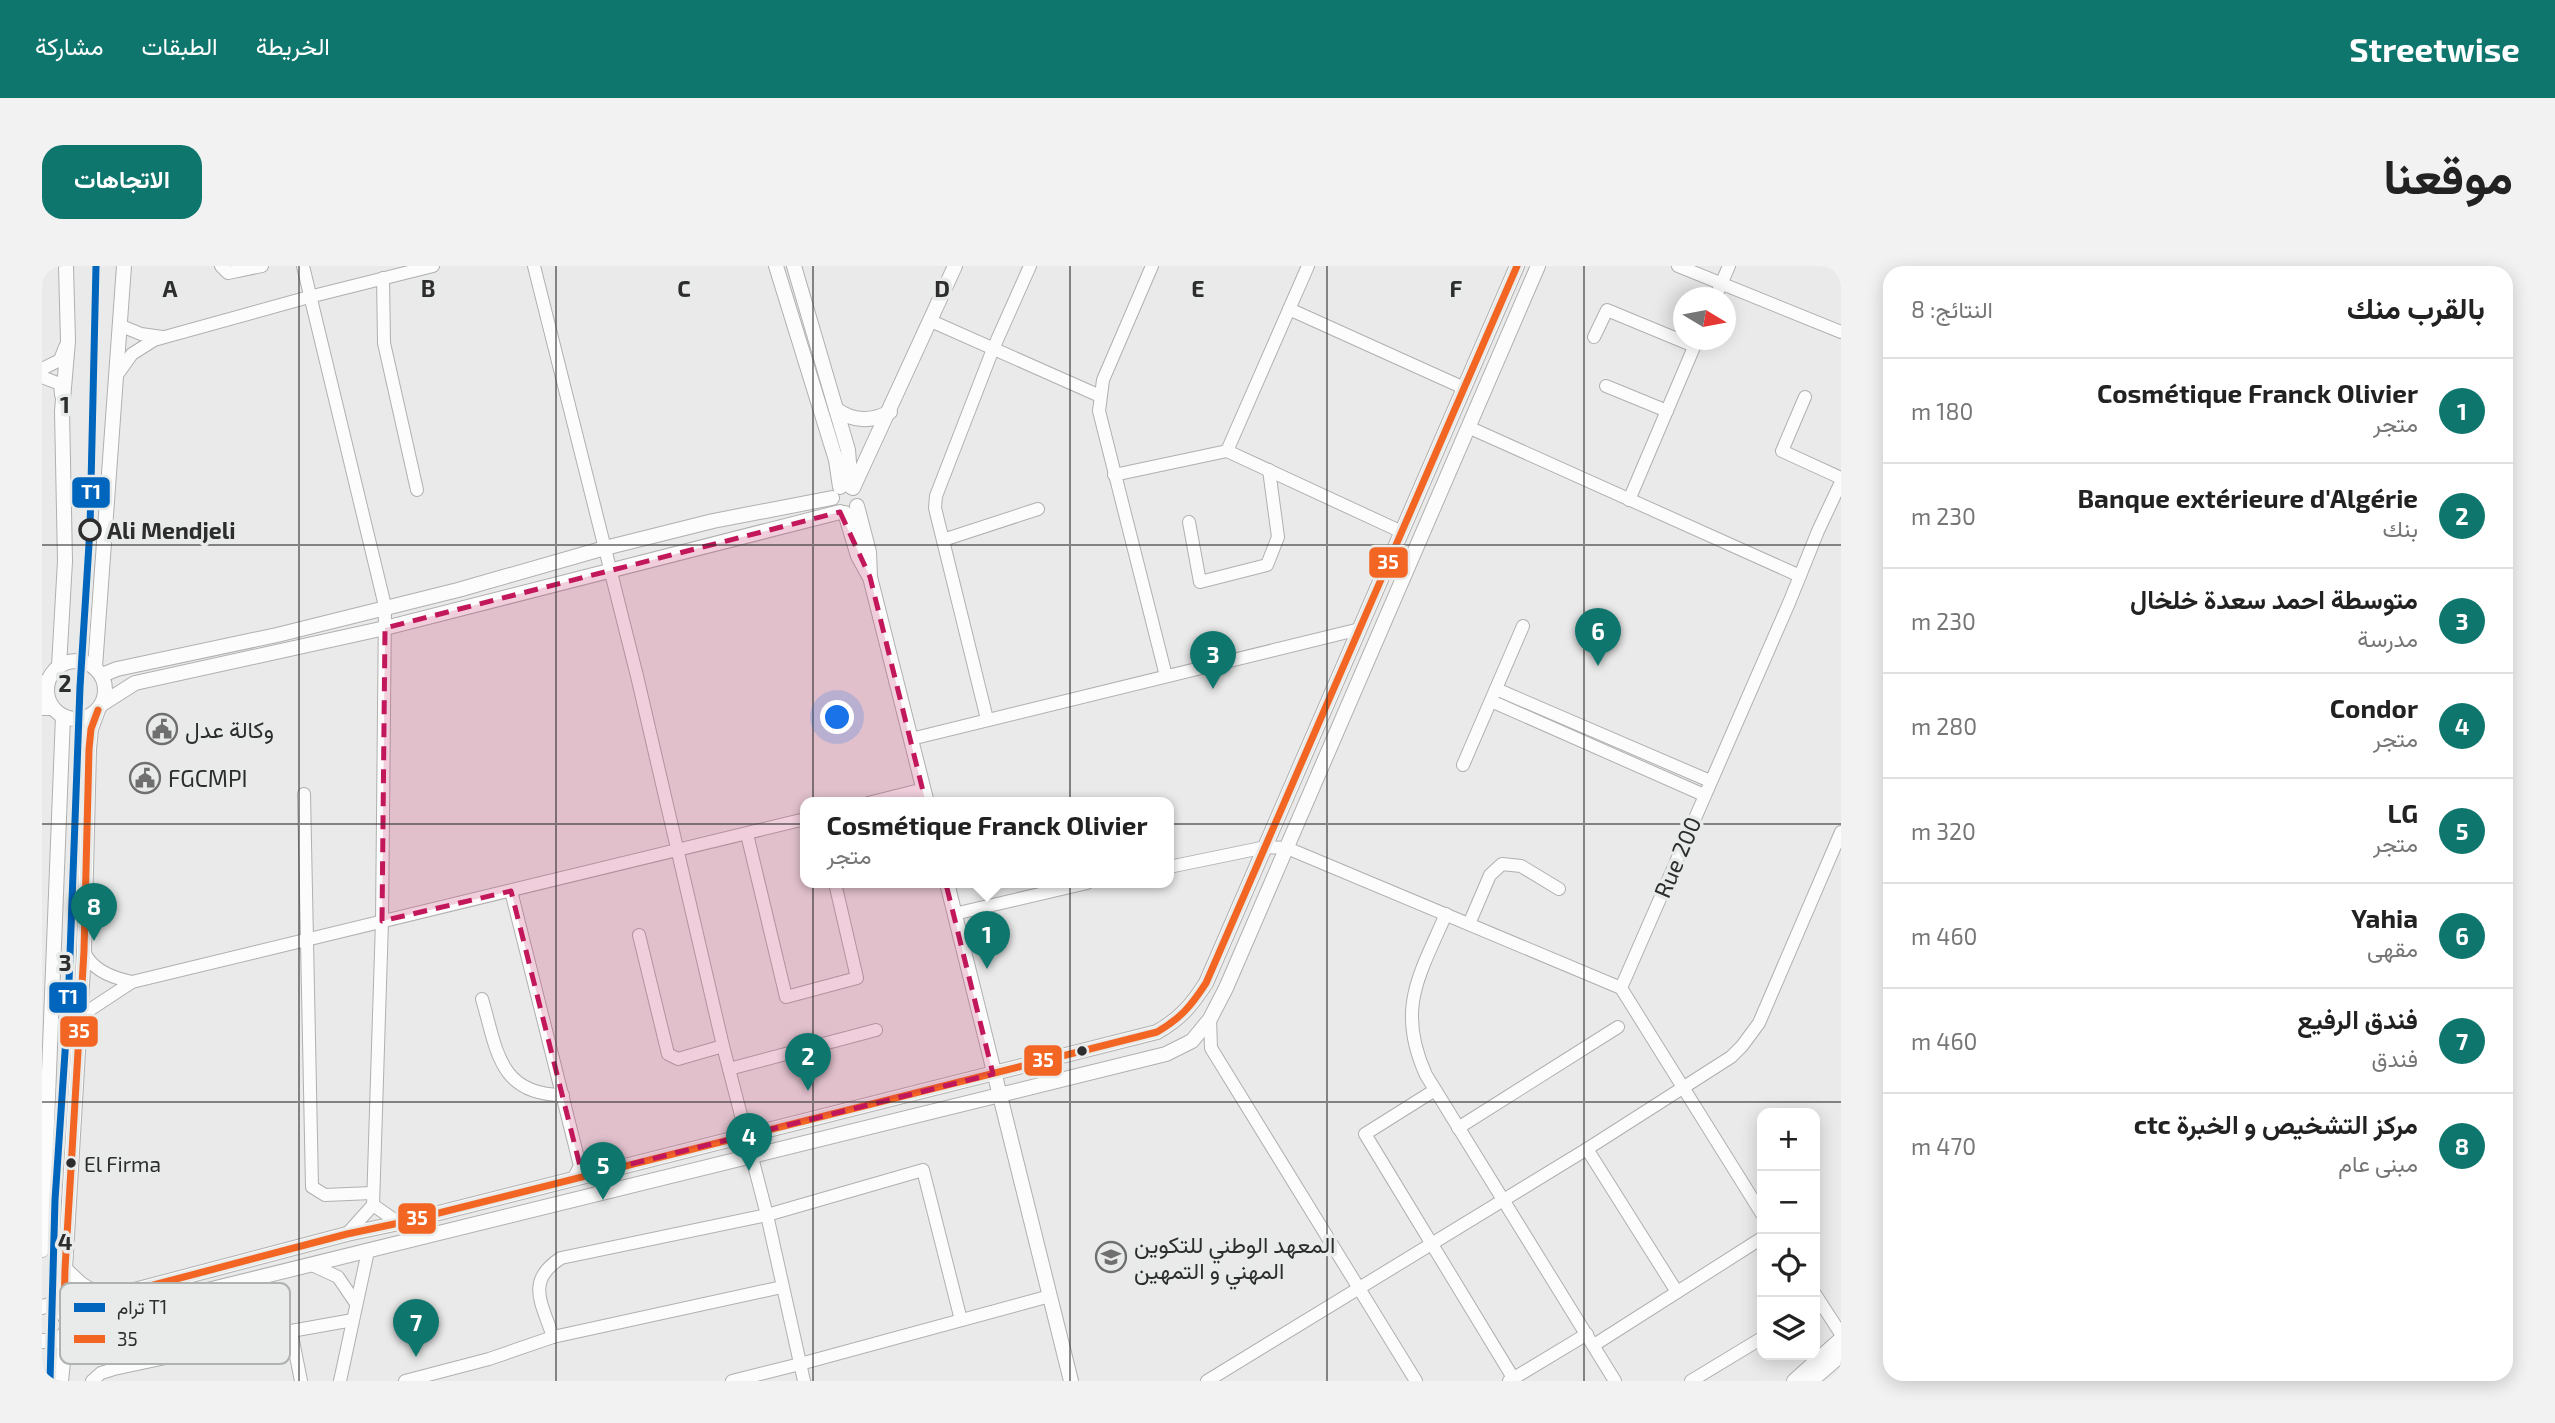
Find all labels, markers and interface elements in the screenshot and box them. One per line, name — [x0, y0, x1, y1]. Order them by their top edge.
text: Streetwise — [2349, 29, 2520, 69]
text: مشاركة — [35, 31, 103, 60]
text: الطبقات — [141, 31, 218, 60]
text: الخريطة — [256, 31, 330, 60]
button: الاتجاهات — [42, 145, 202, 219]
text: موقعنا — [2383, 145, 2513, 204]
text: A — [162, 274, 178, 302]
text: B — [421, 274, 435, 302]
text: C — [677, 274, 691, 302]
text: D — [934, 274, 950, 302]
text: E — [1191, 274, 1205, 302]
text: F — [1450, 274, 1463, 302]
north arrow — [1673, 287, 1736, 350]
text: بالقرب منك — [2347, 289, 2485, 325]
text: النتائج: 8 — [1911, 295, 1993, 323]
text: Cosmétique Franck Olivier — [2097, 377, 2418, 408]
text: 1 — [60, 390, 70, 418]
text: 180 m — [1911, 397, 1973, 425]
text: 1 — [2457, 397, 2467, 425]
text: متجر — [2373, 409, 2418, 437]
line badge: T1 — [71, 476, 111, 509]
text: T1 — [81, 480, 101, 503]
text: Banque extérieure d'Algérie — [2077, 482, 2418, 513]
text: 230 m — [1911, 502, 1976, 530]
text: 2 — [2455, 502, 2469, 530]
text: بنك — [2383, 514, 2418, 542]
place label: Ali Mendjeli — [107, 516, 236, 544]
marker: Ali Mendjeli — [79, 519, 101, 541]
line badge: 35 — [1368, 546, 1409, 579]
text: 35 — [1377, 550, 1399, 573]
text: متوسطة احمد سعدة خلخال — [2130, 583, 2418, 614]
text: 230 m — [1911, 607, 1976, 635]
text: 3 — [2455, 607, 2469, 635]
pin: 6 — [1575, 608, 1621, 666]
text: مدرسة — [2357, 624, 2418, 652]
pin: 3 — [1190, 631, 1236, 689]
text: 2 — [58, 669, 72, 697]
text: Condor — [2330, 692, 2418, 723]
your location — [820, 700, 854, 734]
public building icon: وكالة عدل — [145, 712, 179, 746]
text: 280 m — [1911, 712, 1977, 740]
text: 4 — [2455, 712, 2469, 740]
place label: وكالة عدل — [185, 715, 274, 745]
text: متجر — [2373, 724, 2418, 752]
public building icon: FGCMPI — [128, 761, 162, 795]
place label: FGCMPI — [168, 764, 248, 792]
popup — [800, 797, 1174, 888]
text: LG — [2388, 797, 2418, 828]
text: Cosmétique Franck Olivier — [826, 809, 1148, 840]
street label: Rue 200 — [1647, 812, 1707, 902]
text: 320 m — [1911, 817, 1976, 845]
text: 5 — [2456, 817, 2468, 845]
text: متجر — [2373, 829, 2418, 857]
text: متجر — [826, 841, 872, 869]
pin: 8 — [71, 883, 117, 941]
text: Yahia — [2351, 902, 2418, 933]
pin: 1 — [964, 911, 1010, 969]
text: 460 m — [1911, 922, 1977, 950]
text: 6 — [2455, 922, 2469, 950]
text: مقهى — [2367, 934, 2418, 962]
text: 3 — [58, 948, 72, 976]
line badge: T1 — [48, 981, 88, 1014]
text: T1 — [58, 985, 78, 1008]
text: فندق الرفيع — [2297, 1003, 2418, 1034]
line badge: 35 — [59, 1015, 99, 1048]
text: 35 — [68, 1019, 90, 1042]
text: 460 m — [1911, 1027, 1977, 1055]
text: 7 — [2456, 1027, 2468, 1055]
pin: 2 — [785, 1033, 831, 1091]
line badge: 35 — [1023, 1044, 1063, 1077]
unlabelled marker — [1075, 1044, 1089, 1058]
text: فندق — [2372, 1044, 2418, 1072]
text: 35 — [1032, 1048, 1054, 1071]
map controls — [1757, 1108, 1820, 1360]
button: + — [1757, 1108, 1820, 1171]
text: مركز التشخيص و الخبرة ctc — [2134, 1108, 2418, 1139]
pin: 4 — [726, 1113, 772, 1171]
text: 470 m — [1911, 1132, 1976, 1160]
text: 8 — [2455, 1132, 2469, 1160]
pin: 5 — [580, 1142, 626, 1200]
text: مبنى عام — [2338, 1149, 2418, 1177]
place label: El Firma — [84, 1151, 161, 1176]
marker: El Firma — [64, 1156, 78, 1170]
button: − — [1757, 1171, 1820, 1234]
line badge: 35 — [397, 1202, 437, 1235]
text: 35 — [406, 1206, 428, 1229]
text: 4 — [58, 1227, 72, 1255]
place label: المعهد الوطني للتكوين المهني و التمهين — [1134, 1230, 1335, 1290]
button: locate — [1757, 1234, 1820, 1297]
school or university icon: المعهد الوطني للتكوين المهني و التمهين — [1094, 1240, 1128, 1274]
legend — [60, 1283, 290, 1364]
text: ترام T1 — [117, 1295, 167, 1320]
button: layers — [1757, 1297, 1820, 1360]
pin: 7 — [393, 1299, 439, 1357]
text: 35 — [117, 1327, 138, 1350]

